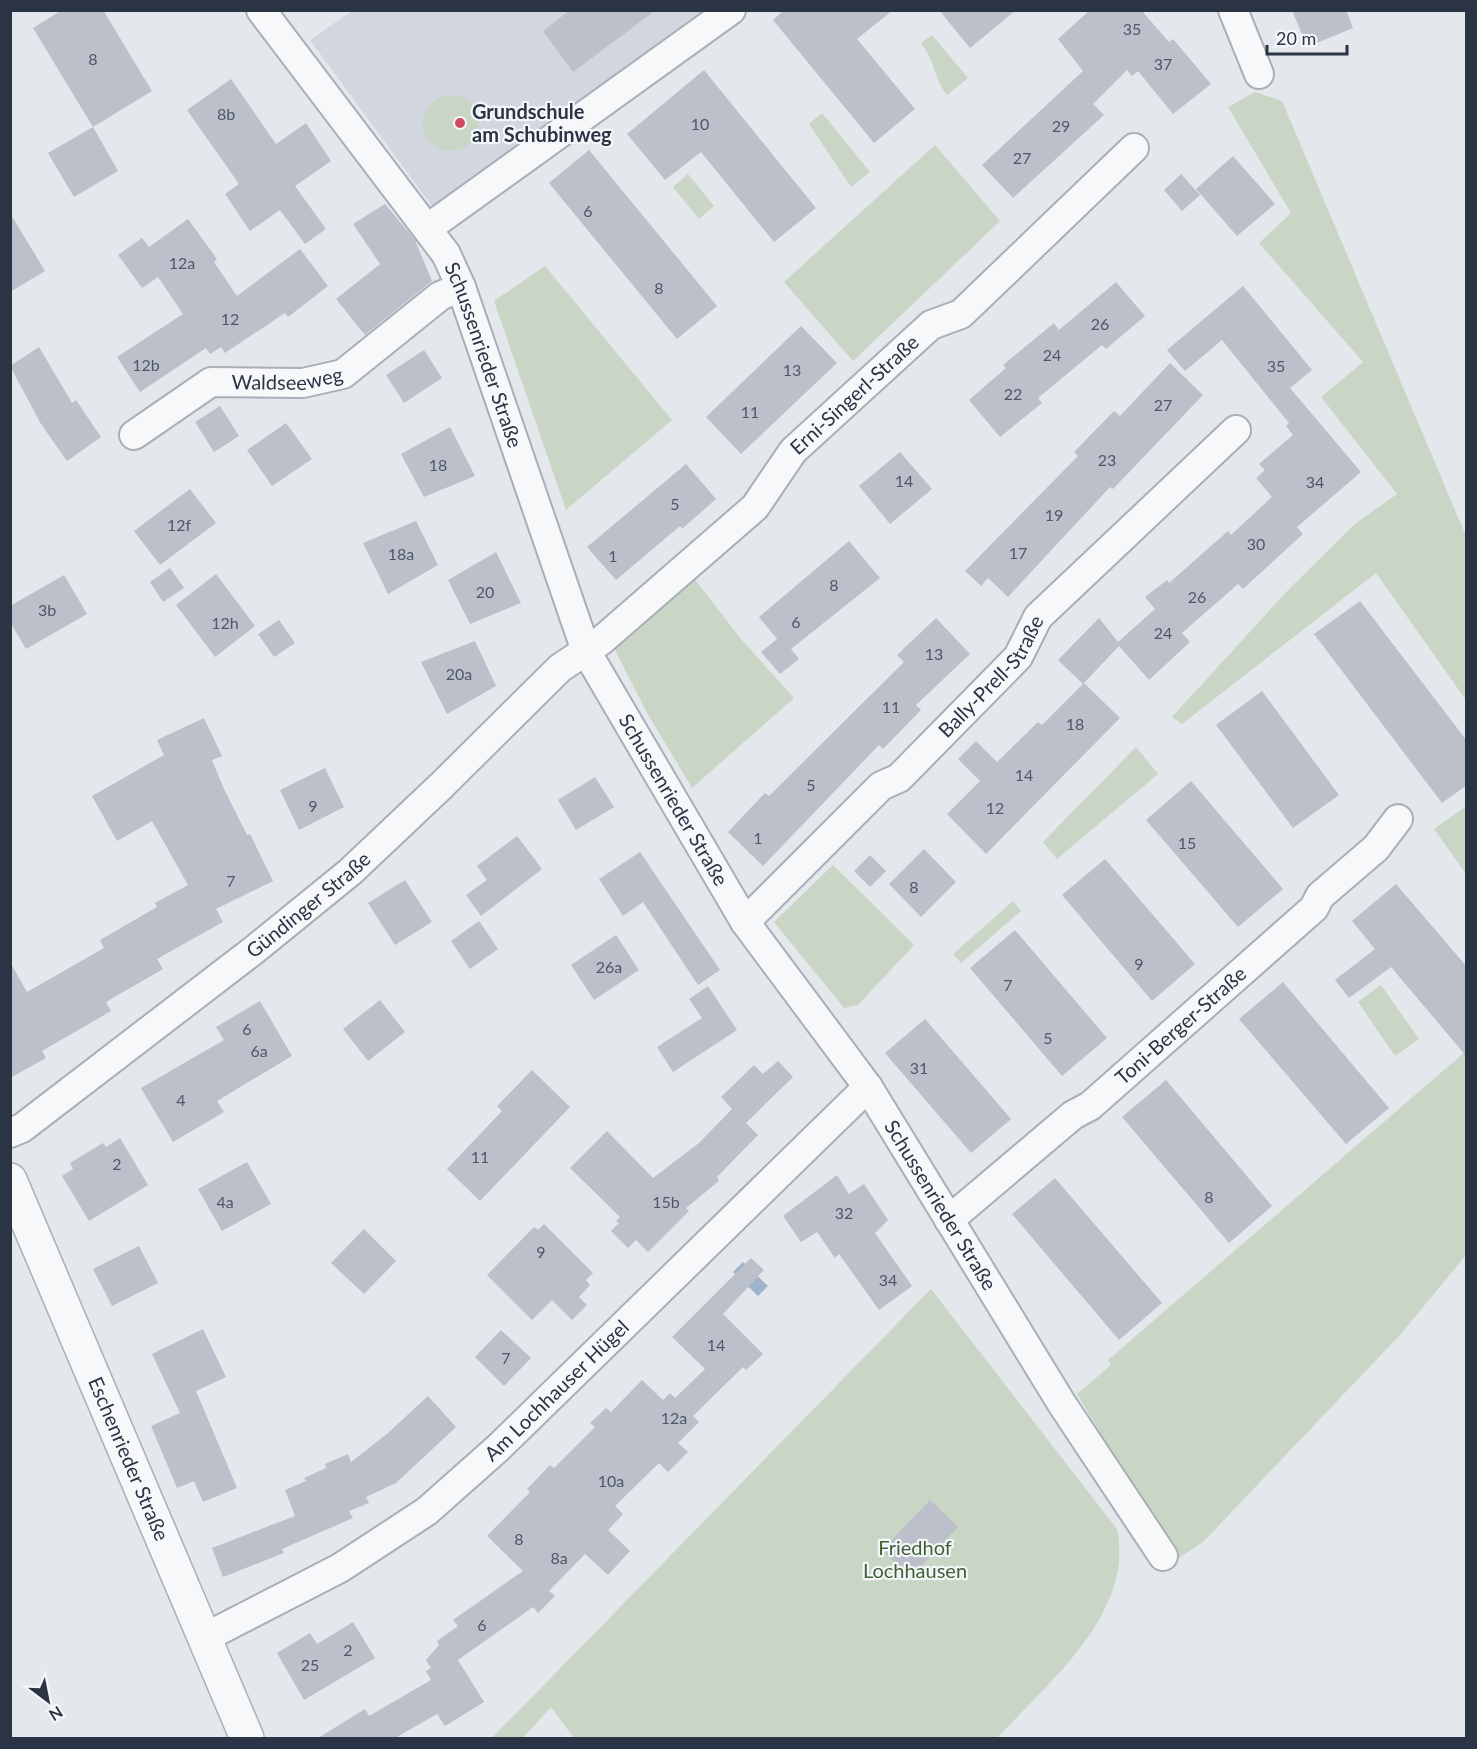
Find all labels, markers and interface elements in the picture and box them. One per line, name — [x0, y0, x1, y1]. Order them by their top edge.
scale bar — [1267, 18, 1346, 56]
house number: 35 — [1123, 19, 1141, 38]
text: 20 m — [1276, 27, 1316, 49]
house number: 8 — [88, 49, 98, 68]
house number: 37 — [1154, 54, 1172, 73]
place label: Grundschule am Schubinweg — [472, 99, 612, 146]
house number: 8b — [217, 104, 235, 123]
house number: 10 — [691, 114, 709, 133]
marker: Grundschule am Schubinweg — [453, 116, 467, 130]
house number: 29 — [1052, 116, 1070, 135]
house number: 27 — [1013, 148, 1031, 167]
house number: 6 — [583, 201, 593, 220]
house number: 12a — [169, 253, 195, 272]
street label: Schussenrieder Straße — [440, 258, 528, 450]
house number: 8 — [654, 278, 664, 297]
house number: 12 — [221, 309, 239, 328]
house number: 26 — [1091, 314, 1109, 333]
street label: Erni-Singerl-Straße — [784, 329, 923, 459]
house number: 24 — [1043, 345, 1061, 364]
house number: 12b — [132, 355, 160, 374]
house number: 35 — [1267, 356, 1285, 375]
house number: 13 — [783, 360, 801, 379]
street label: Waldseeweg — [232, 361, 345, 394]
house number: 22 — [1004, 384, 1022, 403]
house number: 27 — [1154, 395, 1172, 414]
house number: 11 — [741, 402, 759, 421]
house number: 23 — [1098, 450, 1116, 469]
house number: 18 — [429, 455, 447, 474]
house number: 14 — [895, 471, 913, 490]
house number: 34 — [1306, 472, 1324, 491]
house number: 5 — [670, 494, 680, 513]
house number: 19 — [1045, 505, 1063, 524]
house number: 12f — [167, 515, 191, 534]
house number: 30 — [1247, 534, 1265, 553]
house number: 17 — [1009, 543, 1027, 562]
house number: 18a — [388, 544, 414, 563]
house number: 1 — [608, 546, 618, 565]
house number: 8 — [829, 575, 839, 594]
house number: 20 — [476, 582, 494, 601]
house number: 26 — [1188, 587, 1206, 606]
house number: 3b — [38, 600, 56, 619]
street label: Bally-Prell-Straße — [933, 611, 1048, 742]
house number: 6 — [791, 612, 801, 631]
house number: 12h — [211, 613, 239, 632]
house number: 24 — [1154, 623, 1172, 642]
house number: 13 — [925, 644, 943, 663]
house number: 20a — [446, 664, 472, 683]
house number: 11 — [882, 697, 900, 716]
street label: Schussenrieder Straße — [615, 709, 734, 890]
house number: 18 — [1066, 714, 1084, 733]
house number: 14 — [1015, 765, 1033, 784]
house number: 5 — [806, 775, 816, 794]
house number: 9 — [308, 796, 318, 815]
house number: 12 — [986, 798, 1004, 817]
house number: 1 — [753, 828, 763, 847]
house number: 15 — [1178, 833, 1196, 852]
street label: Gündinger Straße — [241, 846, 375, 962]
house number: 7 — [226, 871, 236, 890]
house number: 8 — [909, 877, 919, 896]
house number: 9 — [1134, 954, 1144, 973]
house number: 26a — [596, 957, 622, 976]
street label: Toni-Berger-Straße — [1110, 961, 1251, 1089]
house number: 7 — [1003, 975, 1013, 994]
house number: 6 — [242, 1019, 252, 1038]
house number: 5 — [1043, 1028, 1053, 1047]
house number: 6a — [250, 1041, 268, 1060]
house number: 31 — [910, 1058, 928, 1077]
house number: 4 — [176, 1090, 186, 1109]
street label: Schussenrieder Straße — [880, 1115, 1002, 1294]
house number: 11 — [471, 1147, 489, 1166]
house number: 2 — [112, 1154, 122, 1173]
house number: 8 — [1204, 1187, 1214, 1206]
house number: 4a — [216, 1192, 234, 1211]
house number: 15b — [652, 1192, 680, 1211]
house number: 32 — [835, 1203, 853, 1222]
house number: 9 — [536, 1242, 546, 1261]
house number: 34 — [879, 1270, 897, 1289]
street label: Am Lochhauser Hügel — [479, 1314, 633, 1465]
house number: 14 — [707, 1335, 725, 1354]
house number: 7 — [501, 1348, 511, 1367]
street label: Eschenrieder Straße — [84, 1373, 175, 1544]
house number: 12a — [661, 1408, 687, 1427]
house number: 10a — [598, 1471, 624, 1490]
house number: 8 — [514, 1529, 524, 1548]
park label: Friedhof Lochhausen — [863, 1535, 967, 1582]
house number: 8a — [550, 1548, 568, 1567]
house number: 6 — [477, 1615, 487, 1634]
house number: 2 — [343, 1640, 353, 1659]
house number: 25 — [301, 1655, 319, 1674]
north arrow — [18, 1671, 78, 1731]
text: N — [46, 1703, 66, 1725]

